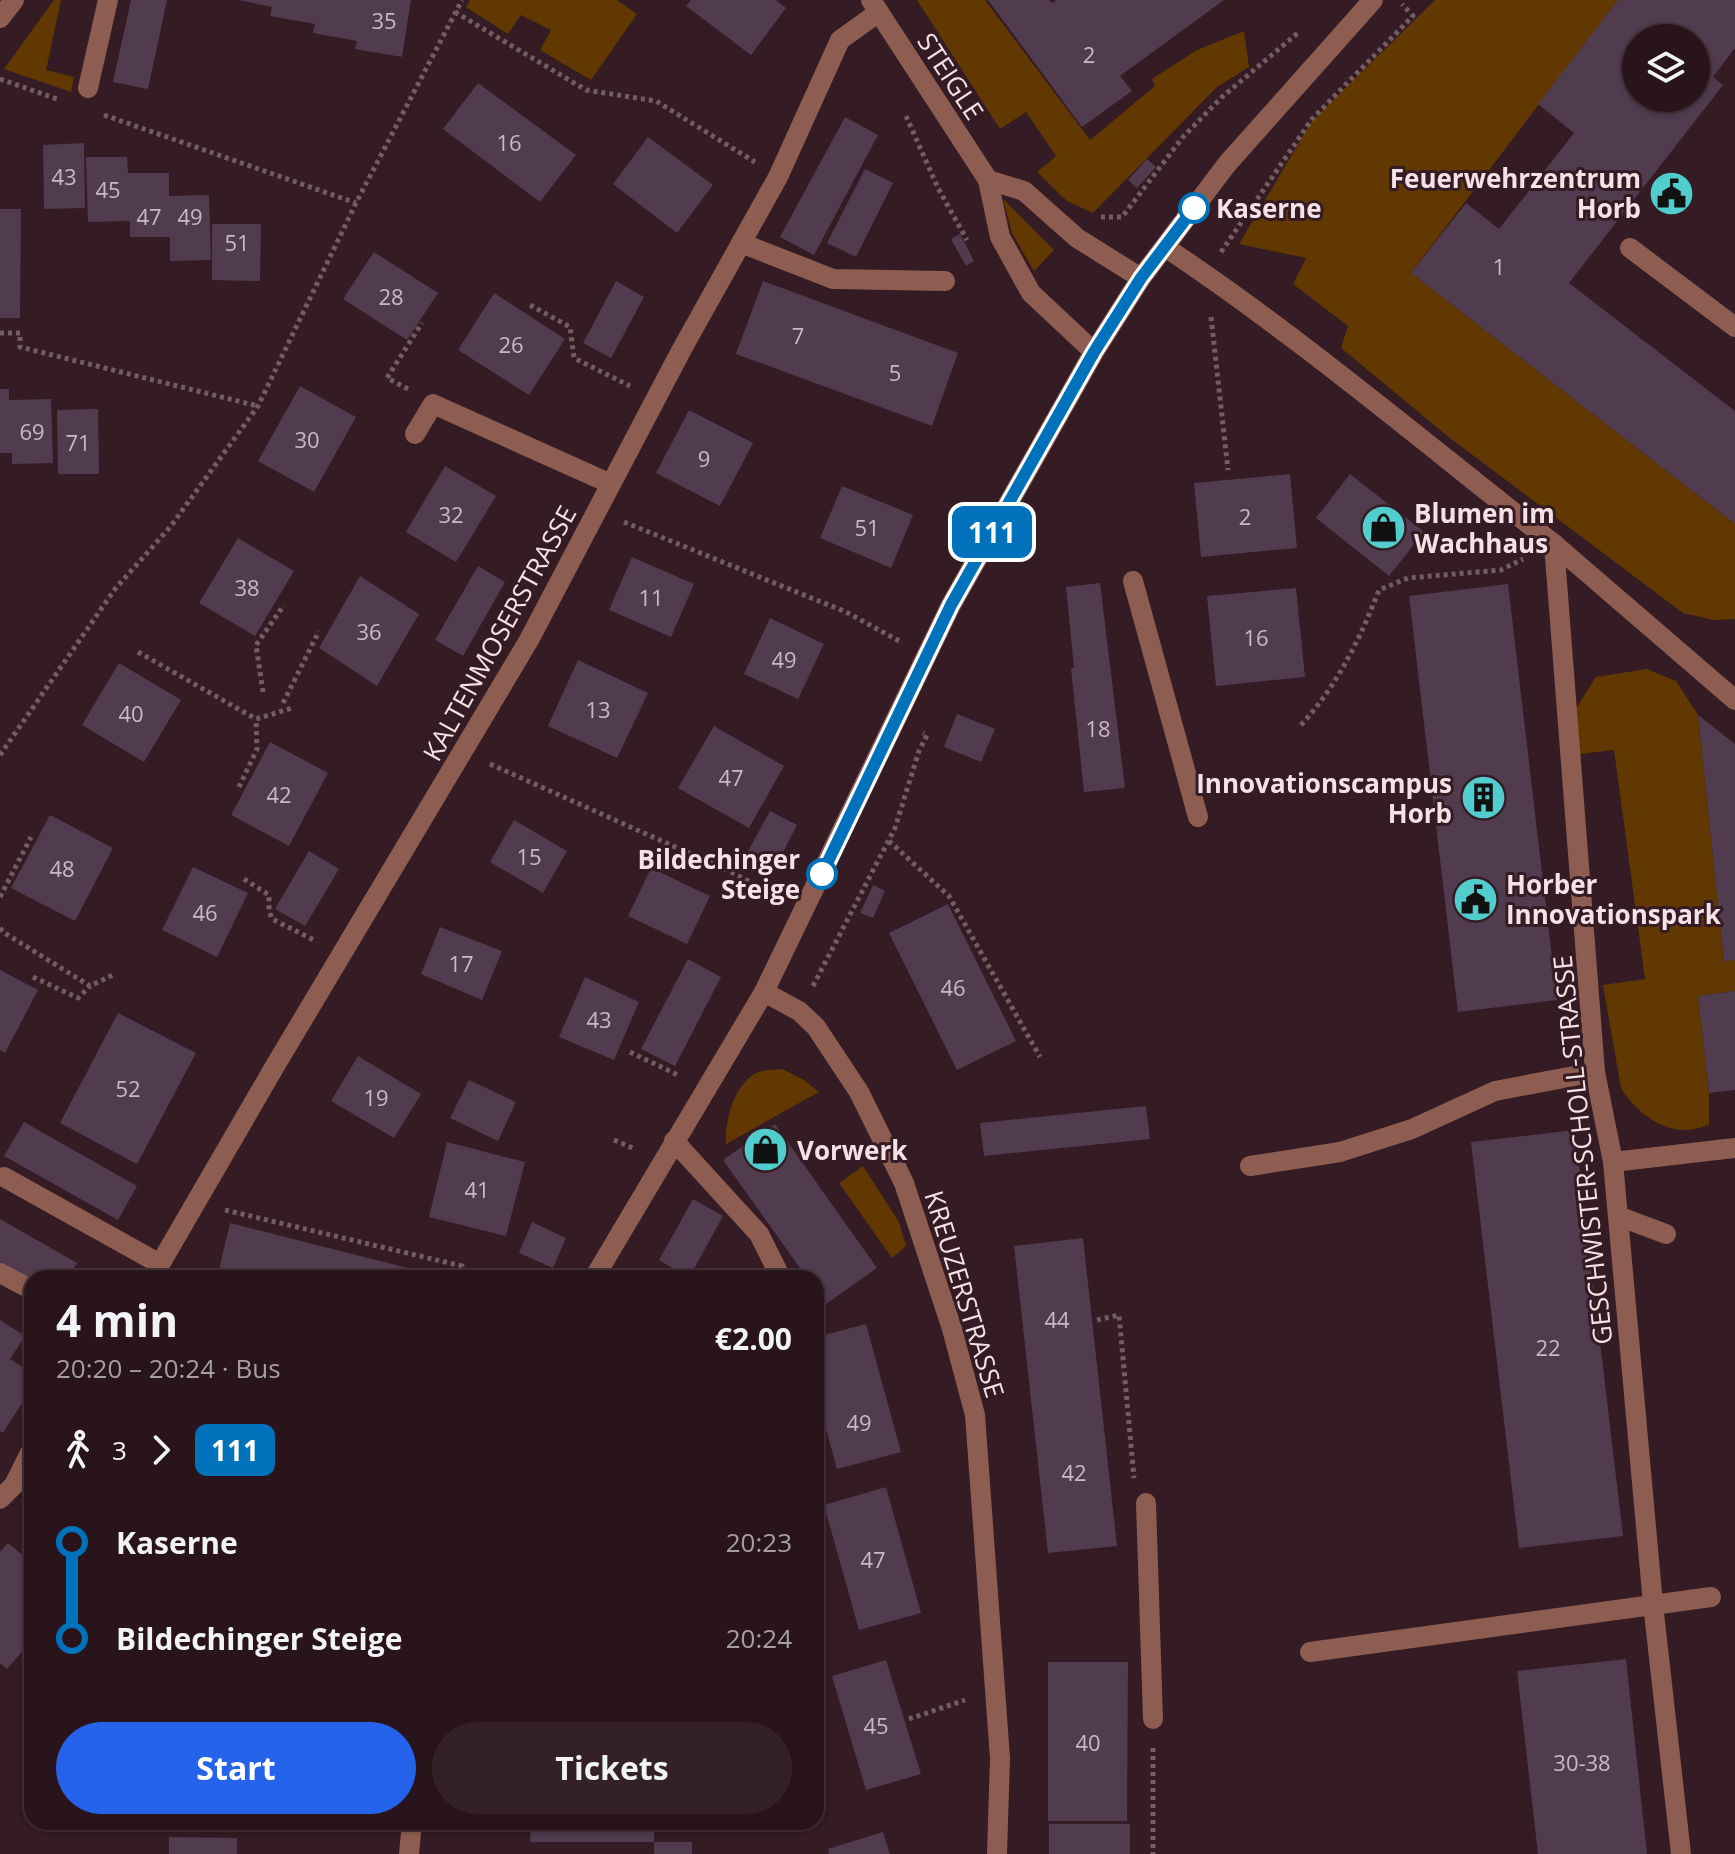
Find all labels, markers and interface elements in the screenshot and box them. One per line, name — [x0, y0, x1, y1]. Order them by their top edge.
house number: 35 — [371, 5, 397, 35]
map controls — [1622, 24, 1710, 112]
button: layers — [1622, 24, 1710, 112]
street label: STEIGLE — [909, 25, 993, 127]
house number: 2 — [1083, 39, 1095, 69]
house number: 16 — [496, 127, 522, 157]
place label: Feuerwehrzentrum Horb — [1390, 160, 1641, 226]
house number: 43 — [51, 161, 77, 191]
public building icon: Feuerwehrzentrum Horb — [1648, 169, 1696, 217]
house number: 45 — [95, 174, 121, 204]
place label: Kaserne — [1216, 190, 1322, 226]
marker: Kaserne — [1179, 193, 1209, 223]
house number: 47 — [136, 201, 162, 231]
house number: 49 — [177, 201, 203, 231]
house number: 51 — [224, 227, 250, 257]
house number: 1 — [1493, 251, 1505, 281]
house number: 28 — [378, 281, 404, 311]
house number: 7 — [792, 320, 804, 350]
house number: 26 — [498, 329, 524, 359]
house number: 5 — [889, 357, 901, 387]
house number: 69 — [19, 416, 45, 446]
house number: 30 — [294, 424, 320, 454]
house number: 71 — [65, 427, 91, 457]
house number: 9 — [698, 443, 710, 473]
place label: Blumen im Wachhaus — [1414, 495, 1555, 561]
street label: KALTENMOSERSTRASSE — [414, 499, 584, 767]
house number: 32 — [438, 499, 464, 529]
house number: 2 — [1239, 501, 1251, 531]
shop icon: Blumen im Wachhaus — [1359, 504, 1407, 552]
line badge: 111 — [946, 506, 1038, 558]
house number: 51 — [854, 512, 880, 542]
text: 111 — [968, 513, 1016, 551]
house number: 38 — [234, 572, 260, 602]
house number: 11 — [638, 582, 664, 612]
house number: 36 — [356, 616, 382, 646]
house number: 16 — [1243, 622, 1269, 652]
house number: 49 — [771, 644, 797, 674]
house number: 13 — [585, 694, 611, 724]
house number: 40 — [118, 698, 144, 728]
house number: 18 — [1085, 713, 1111, 743]
house number: 47 — [718, 762, 744, 792]
place label: Innovationscampus Horb — [1196, 765, 1452, 831]
building icon: Innovationscampus Horb — [1459, 774, 1507, 822]
house number: 42 — [266, 779, 292, 809]
house number: 15 — [516, 841, 542, 871]
place label: Bildechinger Steige — [638, 841, 800, 907]
house number: 48 — [49, 853, 75, 883]
marker: Bildechinger Steige — [807, 859, 837, 889]
place label: Horber Innovationspark — [1506, 866, 1722, 932]
public building icon: Horber Innovationspark — [1451, 875, 1499, 923]
house number: 46 — [192, 897, 218, 927]
house number: 17 — [448, 948, 474, 978]
street label: GESCHWISTER-SCHOLL-STRASSE — [1544, 953, 1620, 1347]
house number: 46 — [940, 972, 966, 1002]
house number: 43 — [586, 1004, 612, 1034]
house number: 52 — [115, 1073, 141, 1103]
house number: 19 — [363, 1082, 389, 1112]
shop icon: Vorwerk — [742, 1126, 790, 1174]
place label: Vorwerk — [797, 1132, 908, 1168]
house number: 41 — [464, 1174, 490, 1204]
street label: KREUZERSTRASSE — [916, 1186, 1014, 1402]
text: 4 min — [56, 1290, 178, 1350]
house number: 44 — [1044, 1304, 1070, 1334]
text: €2.00 — [715, 1318, 792, 1359]
house number: 22 — [1535, 1332, 1561, 1362]
text: 20:20 – 20:24 · Bus — [56, 1350, 281, 1386]
house number: 49 — [846, 1407, 872, 1437]
icon: walk — [56, 1428, 100, 1472]
icon: forward — [139, 1428, 183, 1472]
text: 111 — [211, 1431, 259, 1469]
text: 3 — [112, 1432, 127, 1468]
house number: 42 — [1061, 1457, 1087, 1487]
text: Kaserne — [116, 1522, 238, 1563]
text: 20:23 — [726, 1524, 792, 1560]
house number: 47 — [860, 1544, 886, 1574]
text: Bildechinger Steige — [116, 1618, 402, 1659]
text: 20:24 — [726, 1620, 792, 1656]
house number: 45 — [863, 1710, 889, 1740]
button: Start — [56, 1722, 416, 1814]
button: Tickets — [432, 1722, 792, 1814]
house number: 40 — [1075, 1727, 1101, 1757]
house number: 30-38 — [1553, 1747, 1611, 1777]

